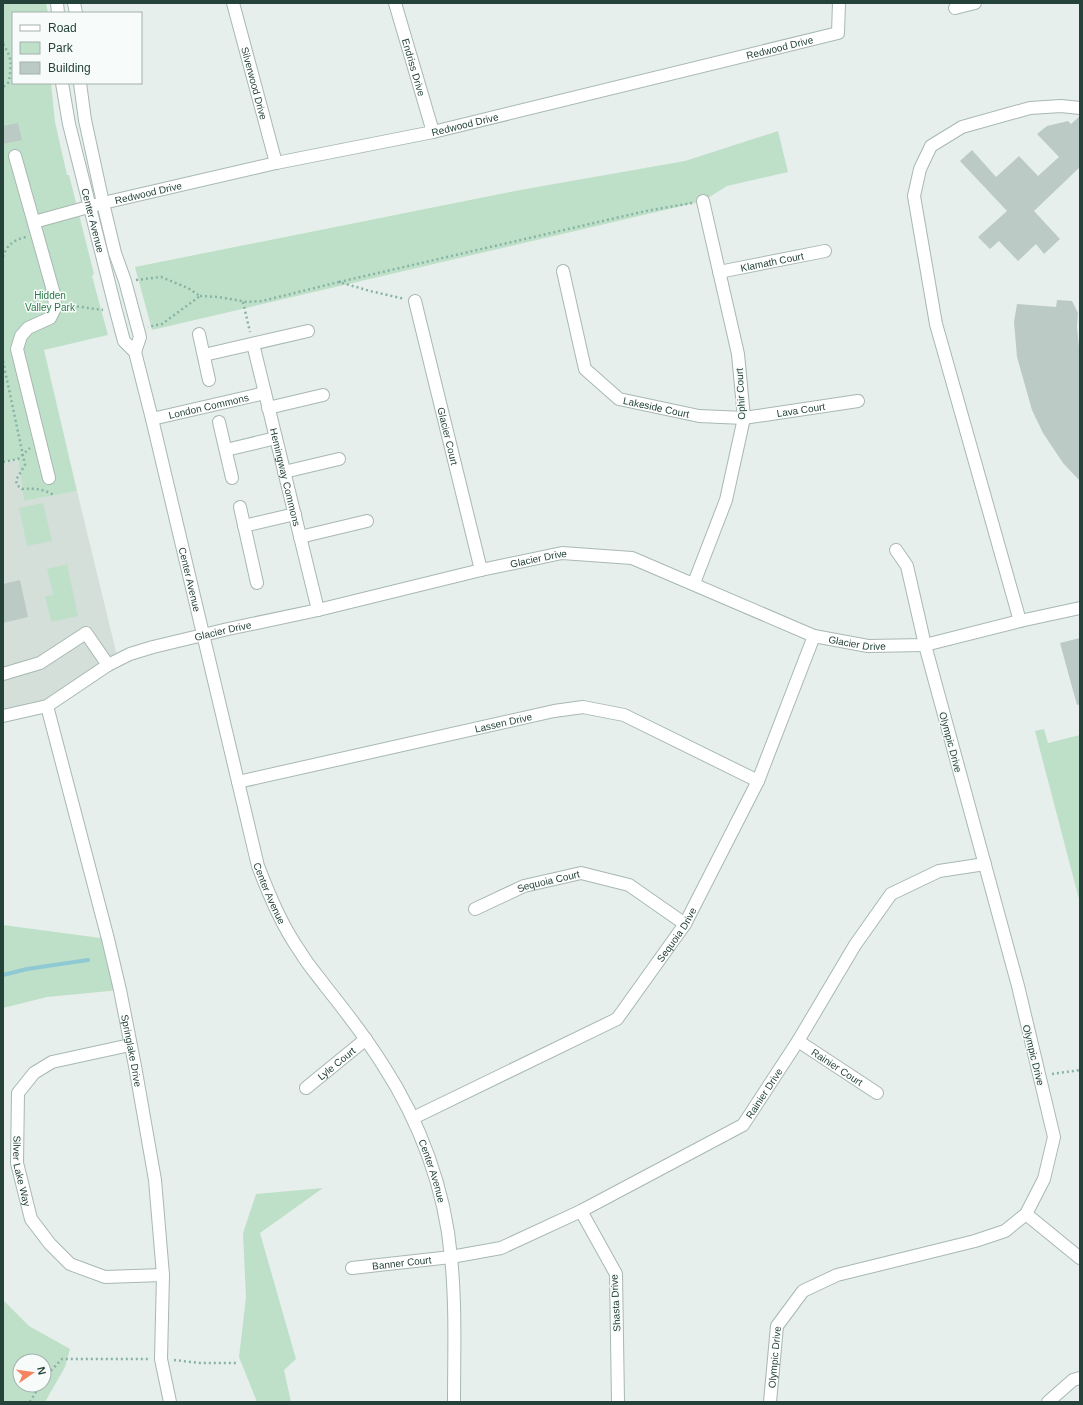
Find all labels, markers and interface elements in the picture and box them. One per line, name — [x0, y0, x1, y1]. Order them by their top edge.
legend — [12, 12, 142, 84]
text: Road — [48, 21, 77, 35]
street label: Redwood Drive — [745, 34, 815, 61]
street label: Endriss Drive — [400, 37, 427, 98]
text: Park — [48, 41, 74, 55]
street label: Silverwood Drive — [239, 46, 269, 121]
text: Building — [48, 61, 91, 75]
street label: Redwood Drive — [430, 111, 500, 138]
street label: Redwood Drive — [114, 180, 183, 206]
street label: Center Avenue — [79, 187, 106, 254]
street label: Klamath Court — [740, 250, 805, 274]
park label: Hidden Valley Park — [25, 290, 76, 313]
street label: Ophir Court — [734, 368, 747, 420]
street label: London Commons — [168, 392, 250, 421]
street label: Lakeside Court — [622, 395, 691, 420]
street label: Lava Court — [776, 401, 826, 419]
street label: Glacier Court — [435, 406, 460, 466]
street label: Hemingway Commons — [268, 427, 302, 527]
street label: Center Avenue — [177, 546, 203, 613]
street label: Glacier Drive — [509, 548, 568, 570]
street label: Glacier Drive — [193, 619, 253, 643]
street label: Glacier Drive — [828, 634, 886, 652]
street label: Lassen Drive — [474, 711, 534, 735]
street label: Olympic Drive — [937, 711, 964, 774]
street label: Center Avenue — [251, 861, 288, 926]
street label: Sequoia Court — [515, 868, 581, 894]
street label: Sequoia Drive — [655, 905, 699, 964]
street label: Springlake Drive — [119, 1014, 144, 1088]
street label: Olympic Drive — [1021, 1024, 1046, 1087]
street label: Lyle Court — [316, 1045, 358, 1082]
street label: Rainier Court — [809, 1046, 865, 1088]
street label: Rainier Drive — [744, 1066, 785, 1121]
street label: Silver Lake Way — [11, 1135, 33, 1208]
street label: Center Avenue — [416, 1138, 447, 1204]
street label: Banner Court — [372, 1254, 432, 1272]
street label: Shasta Drive — [608, 1274, 622, 1332]
street label: Olympic Drive — [766, 1325, 783, 1389]
north arrow — [12, 1353, 52, 1393]
text: N — [35, 1366, 48, 1376]

